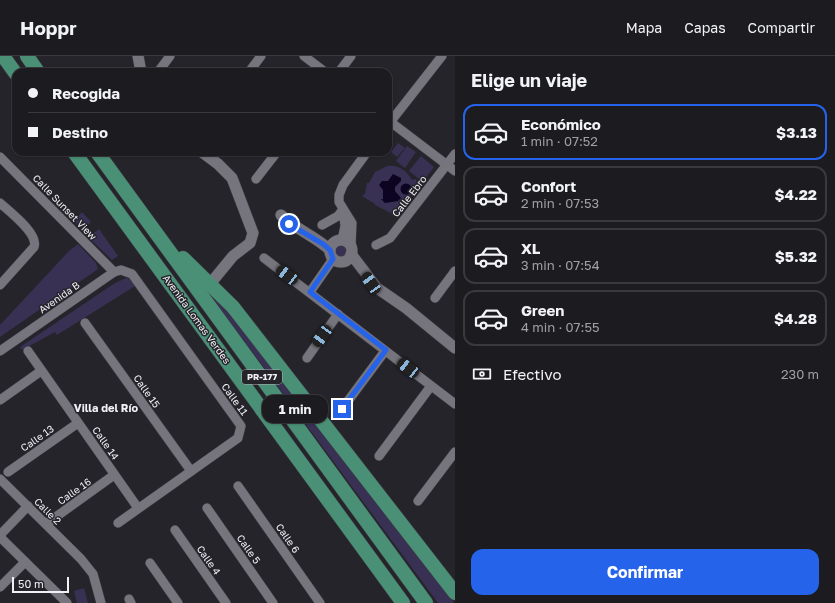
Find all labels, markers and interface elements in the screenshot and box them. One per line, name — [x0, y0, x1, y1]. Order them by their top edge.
text: Hoppr — [20, 16, 77, 39]
text: Mapa — [626, 19, 662, 36]
text: Capas — [684, 19, 726, 36]
text: Compartir — [748, 19, 815, 36]
text: Elige un viaje — [471, 69, 587, 91]
text: Recogida — [52, 84, 120, 102]
icon: car — [473, 114, 509, 150]
text: Económico — [521, 115, 601, 133]
text: Destino — [52, 123, 108, 141]
text: $3.13 — [776, 123, 817, 141]
text: 1 min · 07:52 — [521, 133, 598, 149]
street label: Calle Sunset View — [31, 172, 99, 242]
street label: Calle Ebro — [389, 173, 429, 219]
icon: car — [473, 176, 509, 212]
text: Confort — [521, 177, 576, 195]
text: $4.22 — [774, 185, 817, 203]
text: 2 min · 07:53 — [521, 195, 599, 211]
route start — [280, 215, 298, 233]
icon: car — [473, 238, 509, 274]
text: XL — [521, 239, 540, 257]
text: $5.32 — [775, 247, 817, 265]
text: 3 min · 07:54 — [521, 257, 600, 273]
car — [274, 263, 300, 287]
car — [359, 270, 383, 296]
street label: Avenida Lomas Verdes — [161, 272, 233, 366]
street label: Avenida B — [36, 278, 82, 315]
icon: car — [473, 300, 509, 336]
text: Green — [521, 301, 564, 319]
text: $4.28 — [774, 309, 817, 327]
text: 4 min · 07:55 — [521, 319, 600, 335]
car — [310, 323, 334, 349]
car — [395, 356, 421, 380]
icon: cash — [471, 363, 493, 385]
text: Efectivo — [503, 365, 561, 383]
text: 230 m — [781, 366, 819, 382]
road number: PR-177 — [242, 370, 282, 384]
street label: Calle 15 — [131, 372, 163, 410]
street label: Calle 11 — [219, 381, 251, 418]
callout: 1 min — [262, 395, 328, 423]
route end — [333, 400, 351, 418]
district label: Villa del Río — [74, 401, 139, 414]
text: 1 min — [279, 401, 311, 417]
street label: Calle 13 — [18, 422, 56, 454]
street label: Calle 14 — [90, 424, 122, 462]
street label: Calle 16 — [55, 475, 93, 507]
street label: Calle 2 — [32, 495, 64, 527]
street label: Calle 6 — [274, 521, 302, 555]
street label: Calle 5 — [235, 532, 263, 566]
street label: Calle 4 — [195, 543, 223, 577]
button: Confirmar — [471, 549, 819, 595]
scale bar — [12, 575, 69, 594]
text: 50 m — [18, 577, 44, 590]

